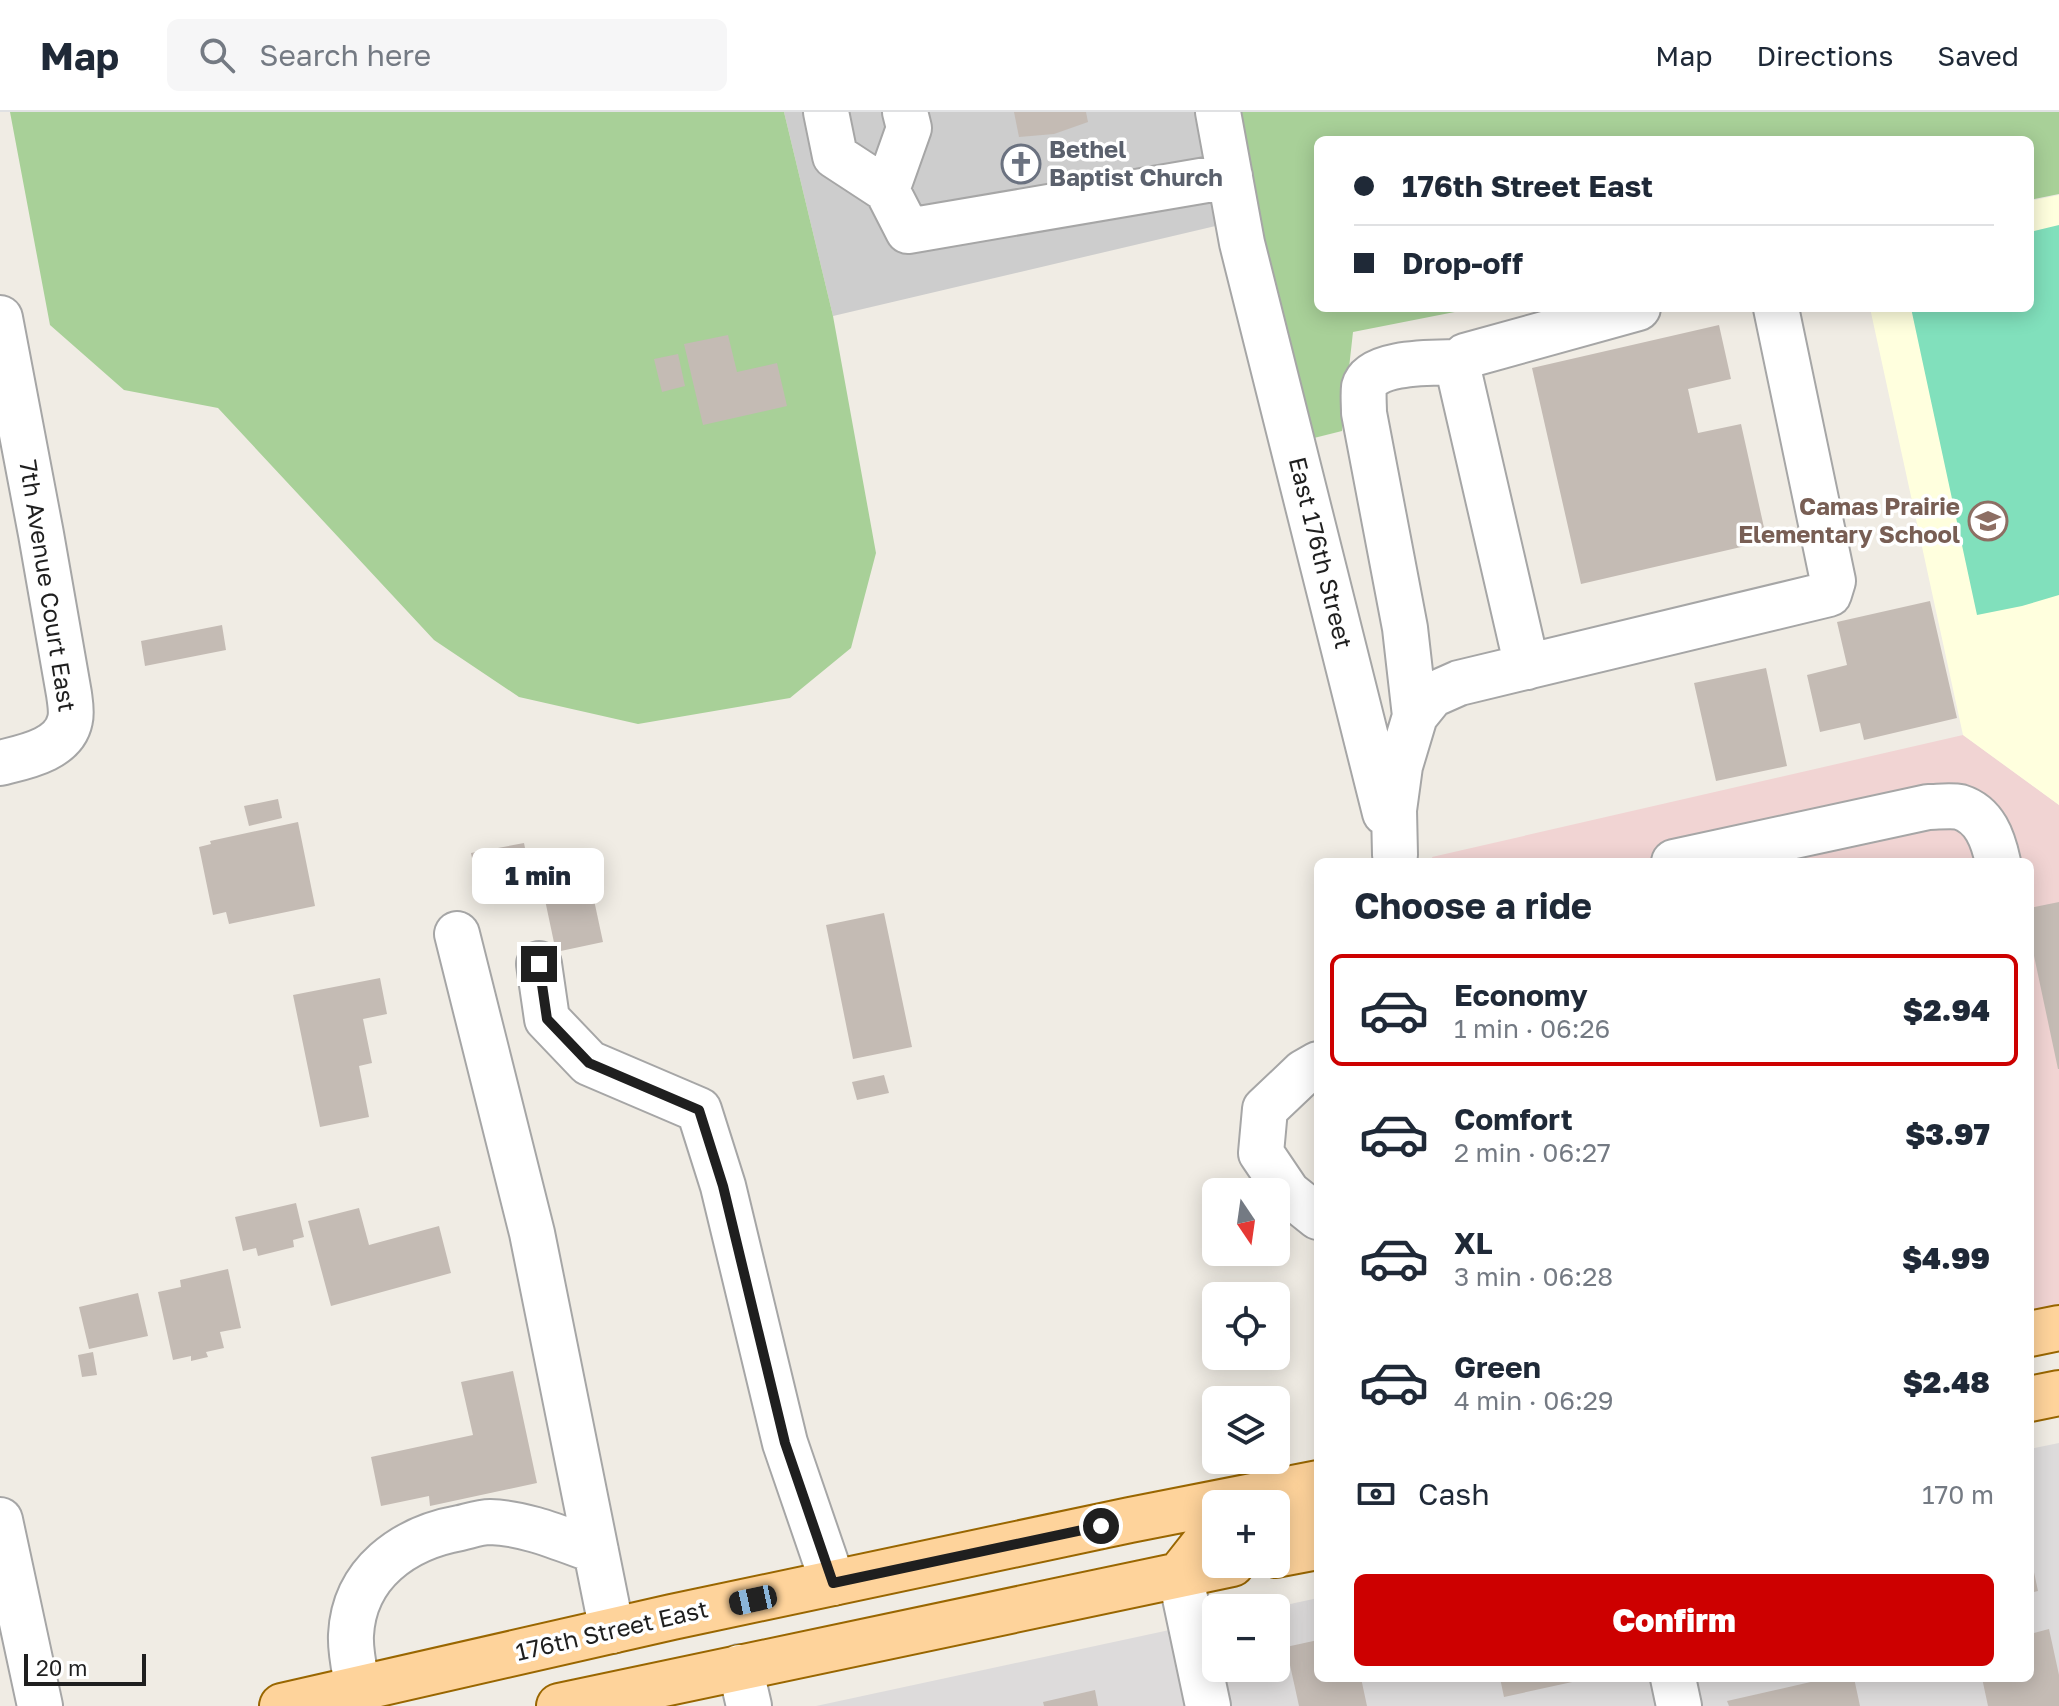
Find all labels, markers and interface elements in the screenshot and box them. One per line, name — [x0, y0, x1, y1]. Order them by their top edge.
search box — [167, 19, 727, 91]
text: Map — [40, 33, 119, 78]
icon: search — [195, 33, 239, 77]
text: Search here — [259, 37, 431, 73]
text: Map — [1655, 39, 1712, 72]
text: Directions — [1756, 39, 1893, 72]
text: Saved — [1937, 39, 2019, 72]
place label: Bethel Baptist Church — [1049, 134, 1223, 191]
church icon: Bethel Baptist Church — [1000, 143, 1042, 185]
text: 176th Street East — [1402, 168, 1653, 204]
text: Drop-off — [1402, 245, 1523, 281]
street label: East 176th Street — [1284, 454, 1359, 652]
street label: 7th Avenue Court East — [14, 458, 83, 714]
place label: Camas Prairie Elementary School — [1738, 491, 1960, 548]
school or university icon: Camas Prairie Elementary School — [1967, 500, 2009, 542]
callout: 1 min — [473, 848, 605, 904]
text: 1 min — [505, 860, 571, 891]
text: Choose a ride — [1354, 884, 1592, 927]
route end — [521, 946, 557, 982]
icon: car — [1358, 974, 1430, 1046]
text: Economy — [1454, 977, 1588, 1013]
text: $2.94 — [1903, 992, 1990, 1028]
text: 1 min · 06:26 — [1454, 1013, 1610, 1044]
icon: car — [1358, 1098, 1430, 1170]
text: Comfort — [1454, 1101, 1573, 1137]
text: $3.97 — [1905, 1116, 1990, 1152]
text: 2 min · 06:27 — [1454, 1137, 1611, 1168]
north arrow — [1202, 1178, 1290, 1266]
map controls — [1202, 1178, 1290, 1682]
icon: car — [1358, 1222, 1430, 1294]
text: XL — [1454, 1225, 1493, 1261]
text: $4.99 — [1902, 1240, 1990, 1276]
text: 3 min · 06:28 — [1454, 1261, 1613, 1292]
button: locate — [1202, 1282, 1290, 1370]
icon: car — [1358, 1346, 1430, 1418]
text: Green — [1454, 1349, 1541, 1385]
text: $2.48 — [1903, 1364, 1990, 1400]
text: 4 min · 06:29 — [1454, 1385, 1614, 1416]
button: layers — [1202, 1386, 1290, 1474]
icon: cash — [1354, 1472, 1398, 1516]
text: Cash — [1418, 1476, 1490, 1512]
text: 170 m — [1922, 1479, 1994, 1510]
button: + — [1202, 1490, 1290, 1578]
route start — [1083, 1508, 1119, 1544]
button: Confirm — [1354, 1574, 1994, 1666]
car — [727, 1583, 779, 1617]
street label: 176th Street East — [513, 1593, 711, 1666]
button: − — [1202, 1594, 1290, 1682]
scale bar — [24, 1650, 146, 1686]
text: 20 m — [36, 1654, 87, 1681]

